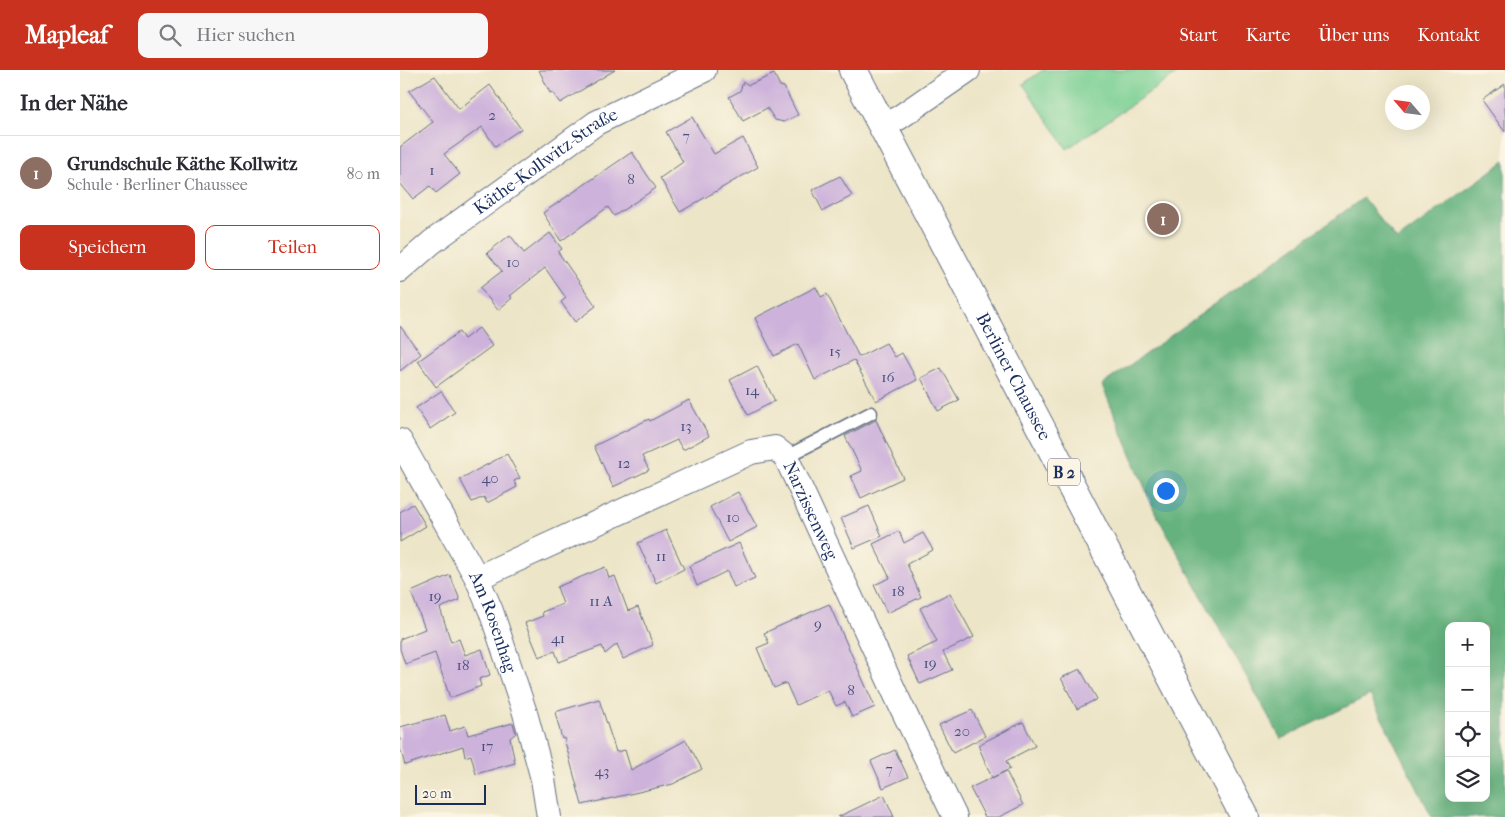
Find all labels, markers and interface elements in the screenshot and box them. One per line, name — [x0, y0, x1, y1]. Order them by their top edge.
search box — [138, 13, 488, 58]
text: Mapleaf — [25, 21, 108, 49]
icon: search — [156, 21, 184, 49]
text: Hier suchen — [196, 24, 295, 46]
text: Start — [1179, 25, 1218, 46]
text: Karte — [1246, 25, 1290, 46]
text: Über uns — [1318, 25, 1389, 46]
text: Kontakt — [1417, 25, 1480, 46]
north arrow — [1385, 85, 1430, 130]
text: In der Nähe — [20, 91, 128, 115]
street label: Käthe-Kollwitz-Straße — [470, 104, 621, 219]
house number: 2 — [488, 106, 496, 124]
house number: 7 — [682, 127, 690, 145]
text: Grundschule Käthe Kollwitz — [67, 153, 297, 175]
house number: 1 — [429, 161, 435, 179]
text: 1 — [33, 164, 39, 183]
text: 80 m — [346, 164, 380, 183]
house number: 8 — [627, 170, 635, 188]
text: Schule · Berliner Chaussee — [67, 175, 248, 194]
pin: 1 — [1147, 200, 1179, 238]
button: Speichern — [20, 225, 195, 270]
button: Teilen — [205, 225, 380, 270]
house number: 10 — [506, 253, 520, 271]
street label: Berliner Chaussee — [971, 309, 1055, 444]
house number: 15 — [829, 342, 841, 360]
house number: 16 — [881, 368, 896, 386]
house number: 14 — [745, 381, 760, 399]
house number: 13 — [680, 417, 692, 435]
house number: 12 — [617, 454, 631, 472]
street label: Narzissenweg — [778, 458, 842, 564]
road number: B 2 — [1048, 458, 1080, 486]
house number: 40 — [481, 469, 499, 487]
your location — [1153, 478, 1179, 504]
house number: 10 — [726, 508, 740, 526]
house number: 11 — [656, 547, 666, 565]
street label: Am Rosenhag — [464, 567, 521, 676]
house number: 18 — [892, 582, 904, 600]
house number: 19 — [428, 587, 442, 605]
house number: 11 A — [589, 592, 613, 610]
house number: 9 — [814, 615, 822, 633]
map controls — [1445, 622, 1490, 802]
button: + — [1445, 622, 1490, 667]
house number: 41 — [551, 629, 565, 647]
house number: 19 — [923, 654, 937, 672]
house number: 18 — [457, 656, 469, 674]
button: − — [1445, 667, 1490, 712]
house number: 8 — [847, 681, 855, 699]
button: locate — [1445, 712, 1490, 757]
house number: 20 — [954, 722, 970, 740]
house number: 17 — [481, 737, 493, 755]
button: layers — [1445, 757, 1490, 802]
house number: 7 — [885, 760, 893, 778]
house number: 43 — [594, 762, 610, 780]
scale bar — [415, 782, 486, 805]
text: 20 m — [422, 785, 452, 802]

